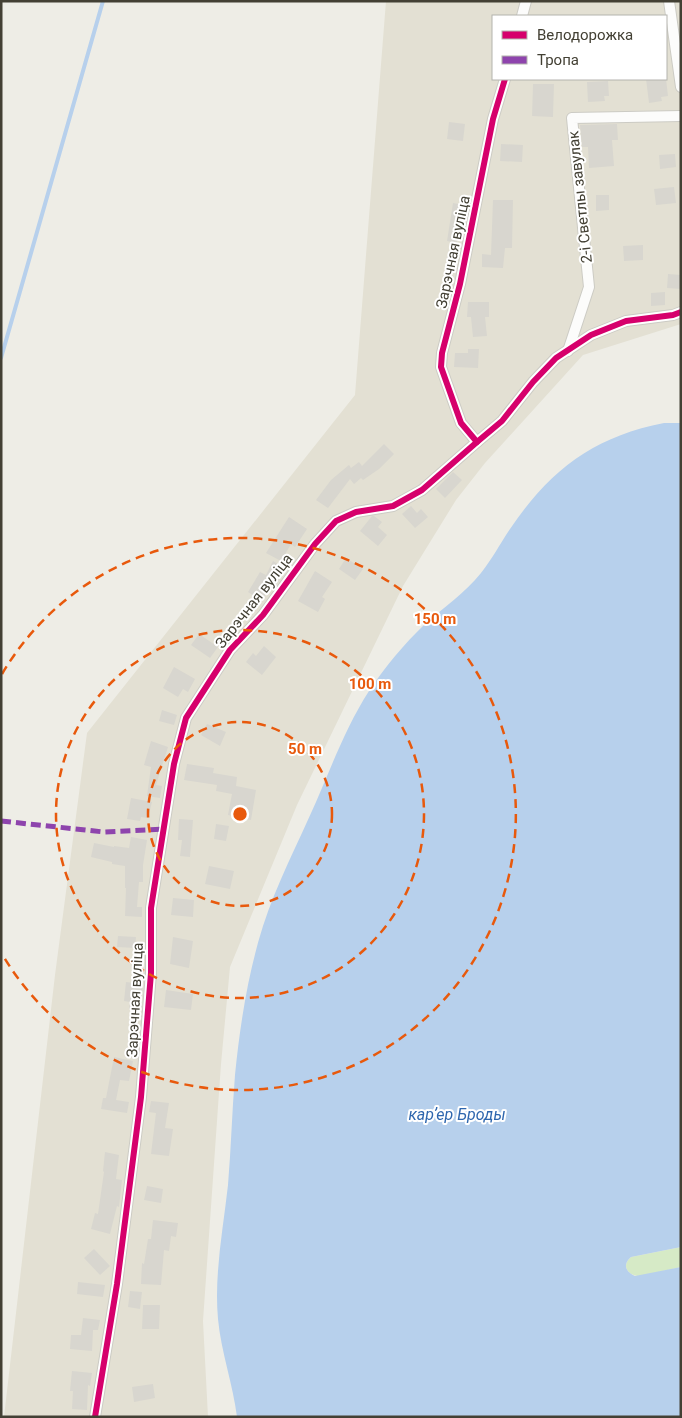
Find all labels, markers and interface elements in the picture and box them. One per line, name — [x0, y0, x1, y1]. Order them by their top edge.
legend — [492, 15, 667, 80]
text: Велодорожка — [537, 26, 633, 44]
text: Тропа — [537, 51, 579, 69]
street label: 2-і Светлы завулак — [564, 130, 596, 264]
street label: Зарэчная вуліца — [432, 194, 474, 310]
street label: Зарэчная вуліца — [211, 550, 297, 652]
text: 150 m — [414, 610, 456, 628]
text: 100 m — [349, 675, 391, 693]
text: 50 m — [288, 740, 322, 758]
centre of rings — [231, 805, 249, 823]
street label: Зарэчная вуліца — [123, 942, 147, 1058]
water label: карʼер Броды — [408, 1105, 506, 1124]

